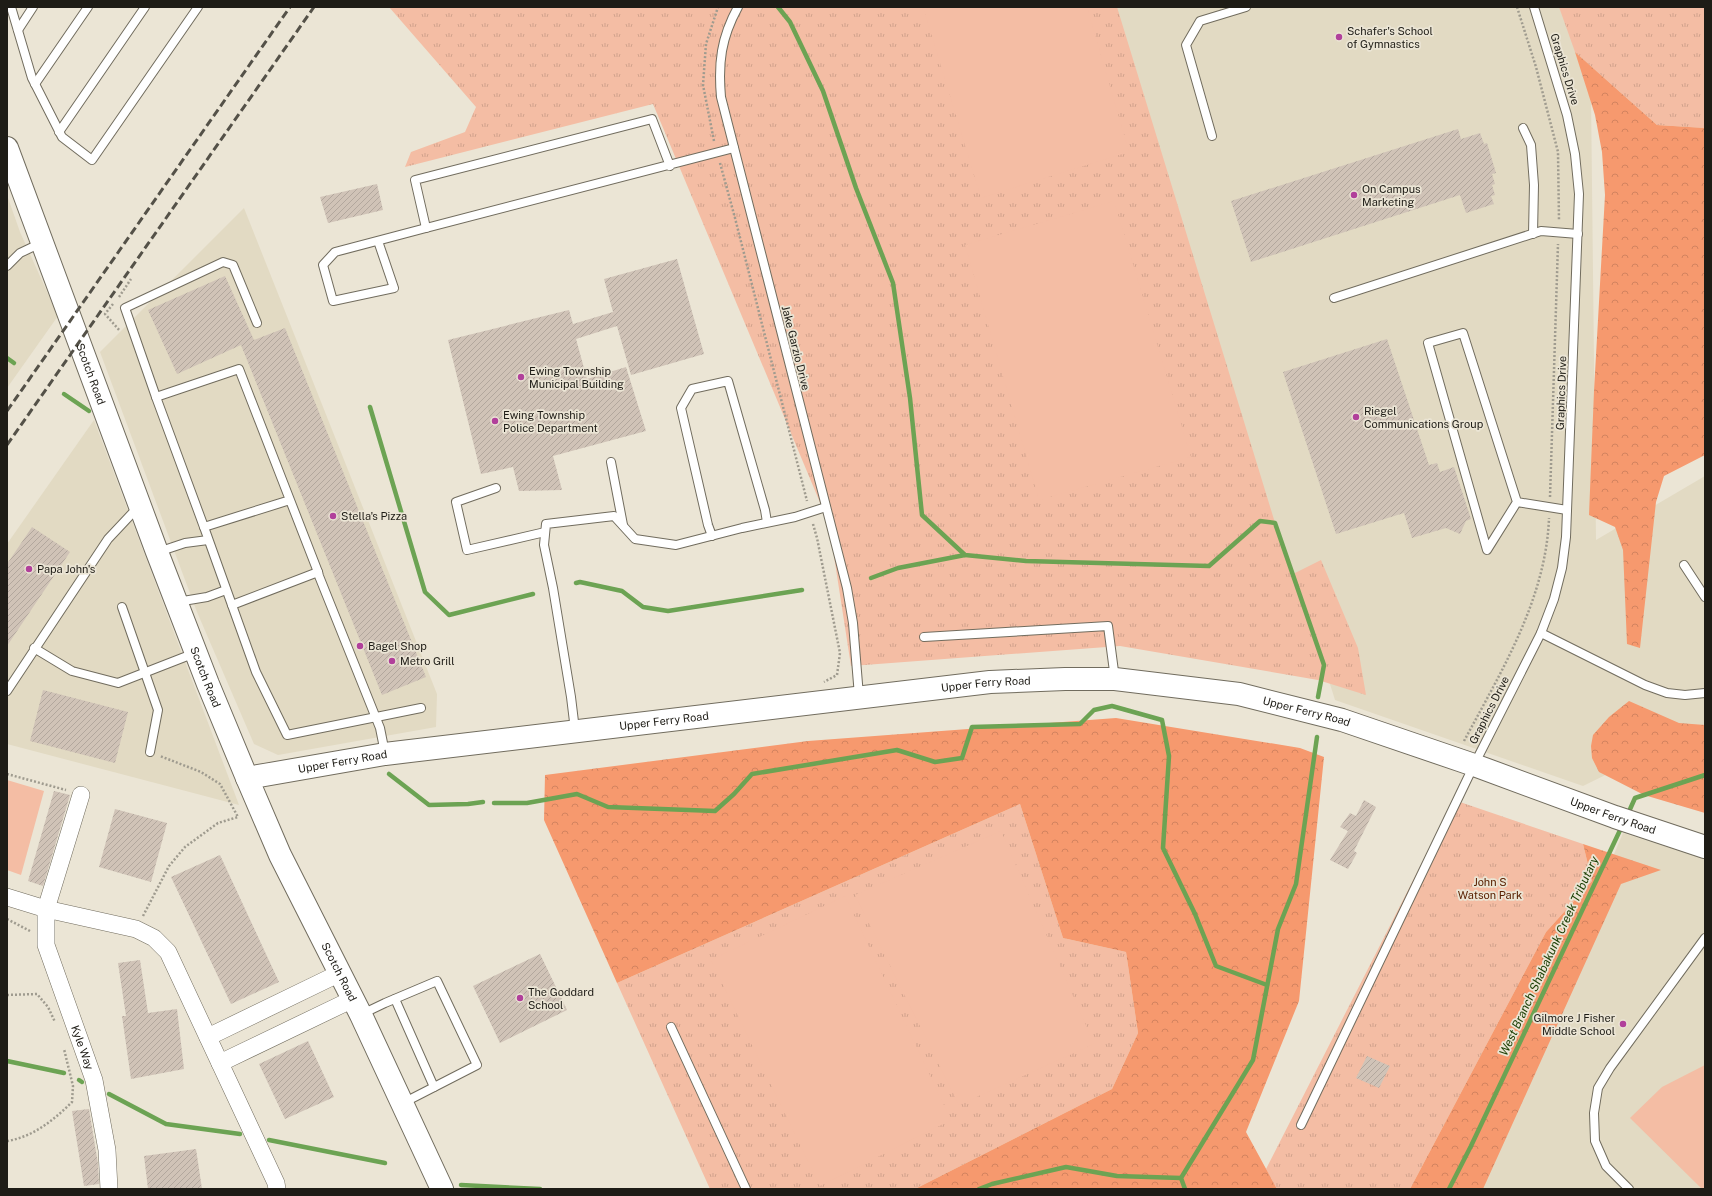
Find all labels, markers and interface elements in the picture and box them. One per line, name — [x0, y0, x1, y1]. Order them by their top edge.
place label: Schafer's School of Gymnastics — [1347, 25, 1433, 50]
marker: Schafer's School of Gymnastics — [1334, 32, 1344, 42]
street label: Graphics Drive — [1548, 32, 1582, 106]
place label: On Campus Marketing — [1362, 183, 1421, 208]
marker: On Campus Marketing — [1349, 190, 1359, 200]
street label: Jake Garzio Drive — [780, 304, 812, 392]
street label: Scotch Road — [74, 342, 108, 406]
street label: Graphics Drive — [1554, 356, 1568, 430]
place label: Ewing Township Municipal Building — [529, 365, 624, 390]
marker: Ewing Township Municipal Building — [516, 372, 526, 382]
place label: Riegel Communications Group — [1364, 405, 1484, 430]
place label: Ewing Township Police Department — [503, 409, 598, 434]
marker: Riegel Communications Group — [1351, 412, 1361, 422]
marker: Ewing Township Police Department — [490, 416, 500, 426]
place label: Stella's Pizza — [341, 510, 407, 522]
marker: Stella's Pizza — [328, 511, 338, 521]
place label: Papa John's — [37, 563, 96, 575]
marker: Papa John's — [24, 564, 34, 574]
place label: Bagel Shop — [368, 640, 427, 652]
marker: Bagel Shop — [355, 641, 365, 651]
street label: Scotch Road — [188, 645, 223, 709]
place label: Metro Grill — [400, 655, 455, 667]
marker: Metro Grill — [387, 656, 397, 666]
street label: Upper Ferry Road — [940, 674, 1031, 694]
street label: Graphics Drive — [1467, 674, 1511, 746]
street label: Upper Ferry Road — [1261, 694, 1352, 728]
street label: Upper Ferry Road — [619, 710, 709, 732]
street label: Upper Ferry Road — [297, 748, 388, 775]
street label: Upper Ferry Road — [1569, 795, 1657, 836]
water label: West Branch Shabakunk Creek Tributary — [1496, 853, 1602, 1058]
park label: John S Watson Park — [1458, 876, 1522, 901]
street label: Scotch Road — [319, 940, 359, 1003]
place label: The Goddard School — [528, 986, 594, 1011]
marker: The Goddard School — [515, 993, 525, 1003]
place label: Gilmore J Fisher Middle School — [1533, 1012, 1615, 1037]
marker: Gilmore J Fisher Middle School — [1618, 1019, 1628, 1029]
street label: Kyle Way — [69, 1024, 96, 1071]

